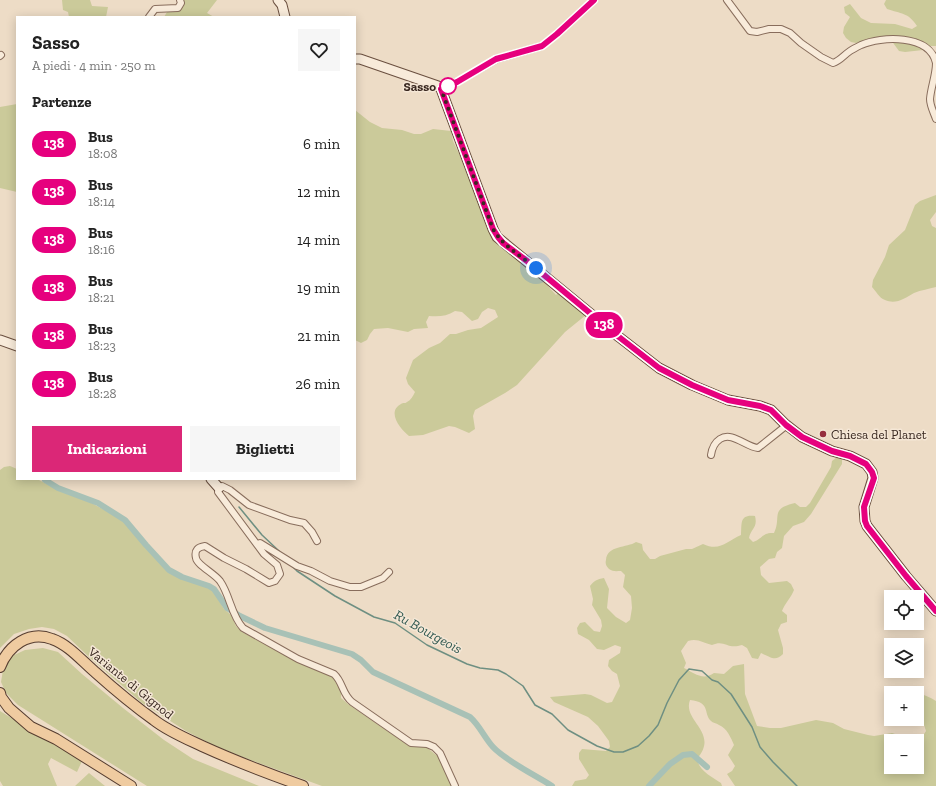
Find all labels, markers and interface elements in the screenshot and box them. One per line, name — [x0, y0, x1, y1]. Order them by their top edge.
button: heart — [298, 29, 340, 71]
text: Sasso — [32, 31, 80, 54]
text: A piedi · 4 min · 250 m — [32, 58, 155, 73]
marker: Sasso — [439, 77, 457, 95]
place label: Sasso — [403, 79, 436, 94]
text: Partenze — [32, 93, 92, 111]
text: Bus — [88, 128, 113, 146]
text: 138 — [44, 135, 64, 152]
text: 6 min — [303, 135, 340, 153]
text: 18:08 — [88, 146, 117, 161]
text: Bus — [88, 176, 113, 194]
text: 138 — [44, 183, 64, 200]
text: 12 min — [297, 183, 340, 201]
text: 18:14 — [88, 194, 115, 209]
text: Bus — [88, 224, 113, 242]
text: 138 — [44, 231, 64, 248]
text: 14 min — [297, 231, 340, 249]
text: 18:16 — [88, 242, 115, 257]
your location — [526, 258, 546, 278]
text: Bus — [88, 272, 113, 290]
text: 138 — [44, 279, 64, 296]
text: 19 min — [297, 279, 340, 297]
text: 18:21 — [88, 290, 115, 305]
line badge: 138 — [581, 312, 627, 338]
text: 138 — [594, 316, 614, 333]
text: Bus — [88, 320, 113, 338]
text: 138 — [44, 327, 64, 344]
text: 21 min — [297, 327, 340, 345]
text: 18:23 — [88, 338, 116, 353]
text: Bus — [88, 368, 113, 386]
text: 138 — [44, 375, 64, 392]
text: 26 min — [295, 375, 340, 393]
text: 18:28 — [88, 386, 117, 401]
button: Indicazioni — [32, 426, 182, 472]
button: Biglietti — [190, 426, 340, 472]
place label: Chiesa del Planet — [831, 427, 927, 442]
marker: Chiesa del Planet — [818, 429, 828, 439]
map controls — [884, 590, 924, 774]
button: locate — [884, 590, 924, 630]
water label: Ru Bourgeois — [391, 606, 465, 658]
button: layers — [884, 638, 924, 678]
street label: Variante di Gignod — [85, 643, 177, 722]
button: + — [884, 686, 924, 726]
button: − — [884, 734, 924, 774]

